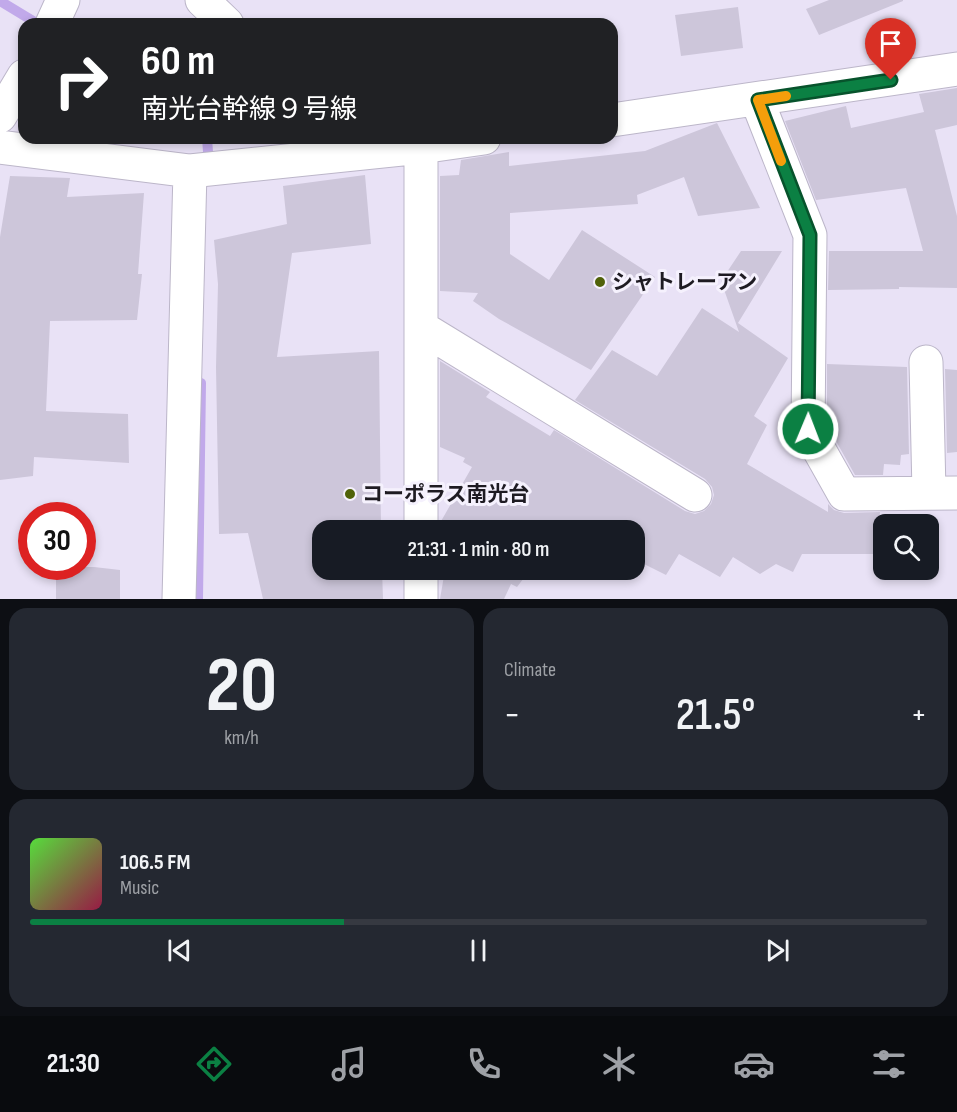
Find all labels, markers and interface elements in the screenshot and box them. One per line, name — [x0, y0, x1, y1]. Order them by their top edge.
pin — [865, 18, 916, 80]
icon: arrive — [874, 27, 907, 60]
text: 60 m — [141, 36, 215, 87]
icon: right — [42, 42, 120, 120]
text: 南光台幹線９号線 — [141, 94, 357, 126]
place label: シャトレーアン — [612, 270, 757, 295]
marker: シャトレーアン — [593, 275, 607, 289]
position arrow — [776, 397, 840, 461]
place label: コーポラス南光台 — [362, 482, 530, 507]
marker: コーポラス南光台 — [343, 487, 357, 501]
speed limit sign: 30 — [18, 502, 96, 580]
map controls — [873, 514, 939, 580]
button: search — [873, 514, 939, 580]
text: 21:31 · 1 min · 80 m — [408, 536, 549, 563]
text: 20 — [206, 640, 277, 733]
text: Climate — [504, 658, 556, 682]
text: 21.5° — [676, 688, 755, 743]
text: − — [504, 695, 520, 735]
text: + — [911, 695, 927, 735]
text: km/h — [224, 726, 259, 750]
text: 106.5 FM — [120, 849, 190, 876]
text: Music — [120, 876, 159, 900]
icon: previous — [163, 934, 196, 967]
icon: pause — [462, 934, 495, 967]
icon: next — [761, 934, 794, 967]
icon: directions — [193, 1043, 235, 1085]
icon: music — [328, 1043, 370, 1085]
icon: phone — [463, 1043, 505, 1085]
icon: climate — [598, 1043, 640, 1085]
icon: car — [733, 1043, 775, 1085]
icon: filters — [868, 1043, 910, 1085]
text: 21:30 — [47, 1048, 100, 1080]

